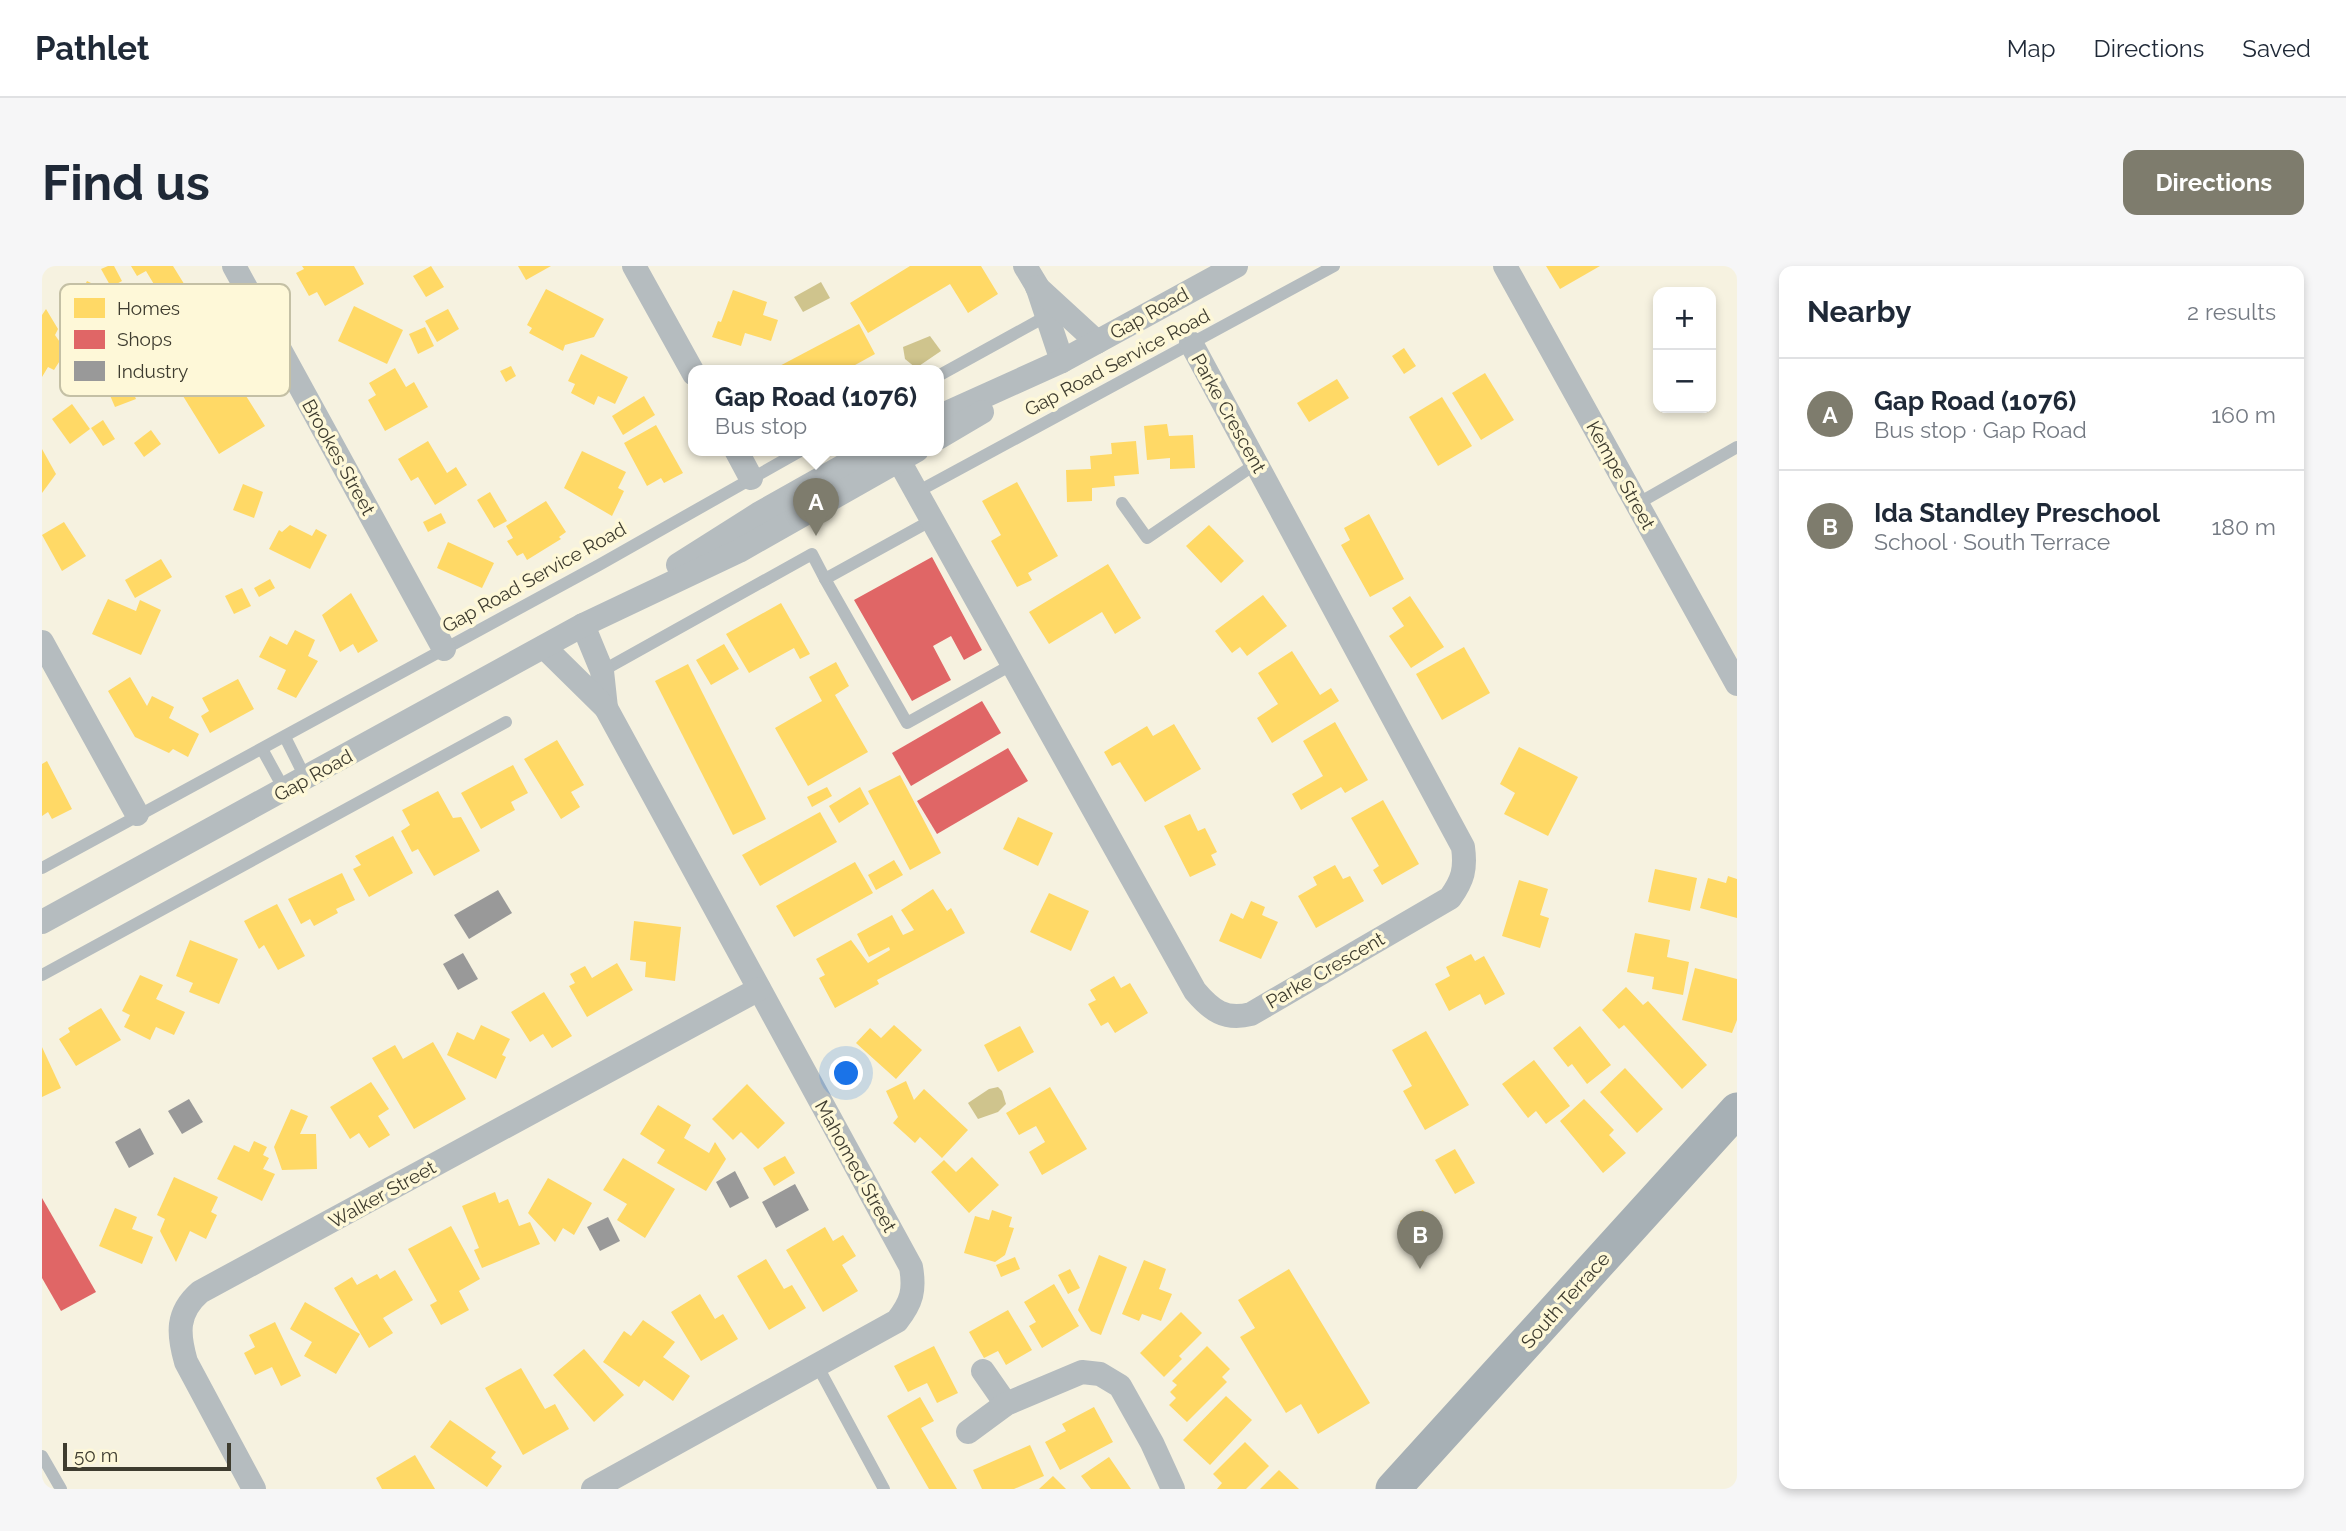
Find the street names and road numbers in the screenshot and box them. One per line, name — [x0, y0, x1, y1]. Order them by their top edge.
street label: Gap Road — [1106, 283, 1192, 343]
street label: Gap Road Service Road — [1021, 304, 1213, 420]
street label: Parke Crescent — [1187, 350, 1271, 477]
street label: Brookes Street — [298, 395, 380, 519]
street label: Kempe Street — [1582, 417, 1660, 534]
street label: Gap Road Service Road — [438, 517, 630, 637]
street label: Gap Road — [270, 745, 356, 805]
street label: Parke Crescent — [1262, 927, 1389, 1013]
street label: Mahomed Street — [811, 1096, 902, 1236]
street label: Walker Street — [325, 1155, 440, 1232]
street label: South Terrace — [1516, 1247, 1614, 1353]

